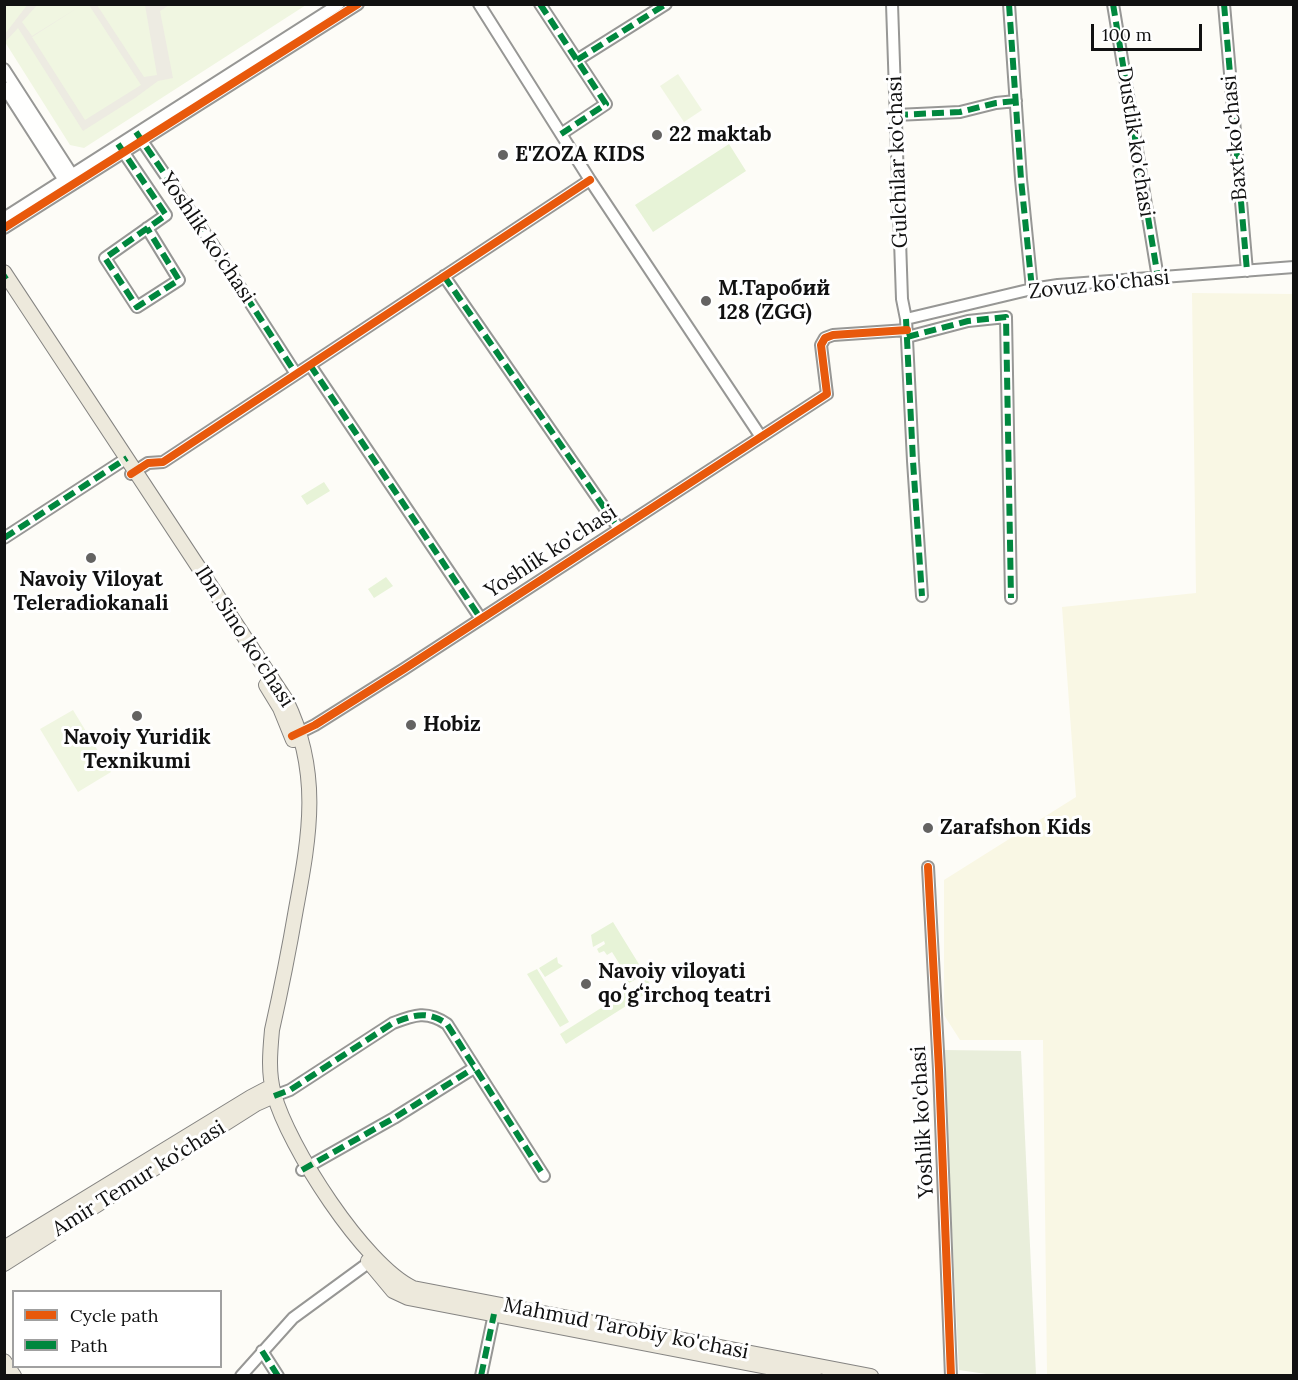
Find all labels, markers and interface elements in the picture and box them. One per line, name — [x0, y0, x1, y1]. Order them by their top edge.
scale bar — [1094, 12, 1205, 50]
text: 100 m — [1102, 23, 1152, 46]
street label: Dustlik ko'chasi — [1111, 65, 1159, 219]
street label: Baxt ko'chasi — [1217, 74, 1253, 202]
street label: Gulchilar ko'chasi — [882, 75, 914, 249]
place label: 22 maktab — [669, 122, 771, 148]
marker: 22 maktab — [650, 128, 664, 142]
place label: E'ZOZA KIDS — [515, 142, 645, 168]
marker: E'ZOZA KIDS — [496, 148, 510, 162]
street label: Yoshlik ko'chasi — [154, 168, 260, 308]
street label: Zovuz ko'chasi — [1027, 265, 1171, 305]
place label: М.Таробий 128 (ZGG) — [718, 276, 830, 326]
marker: М.Таробий 128 (ZGG) — [699, 294, 713, 308]
street label: Yoshlik ko'chasi — [480, 500, 622, 604]
marker: Navoiy Viloyat Teleradiokanali — [84, 551, 98, 565]
street label: Ibn Sino ko'chasi — [189, 562, 299, 712]
place label: Navoiy Viloyat Teleradiokanali — [13, 567, 169, 617]
marker: Navoiy Yuridik Texnikumi — [130, 709, 144, 723]
place label: Hobiz — [423, 712, 481, 738]
marker: Hobiz — [404, 718, 418, 732]
place label: Navoiy Yuridik Texnikumi — [63, 725, 211, 775]
place label: Zarafshon Kids — [940, 815, 1091, 841]
marker: Zarafshon Kids — [921, 821, 935, 835]
place label: Navoiy viloyati qoʻgʻirchoq teatri — [598, 959, 771, 1009]
marker: Navoiy viloyati qoʻgʻirchoq teatri — [579, 977, 593, 991]
street label: Yoshlik ko'chasi — [906, 1045, 940, 1199]
street label: Amir Temur ko‘chasi — [48, 1116, 230, 1242]
legend — [12, 1290, 222, 1368]
street label: Mahmud Tarobiy ko'chasi — [501, 1293, 751, 1365]
text: Cycle path — [70, 1304, 159, 1327]
text: Path — [70, 1334, 108, 1357]

